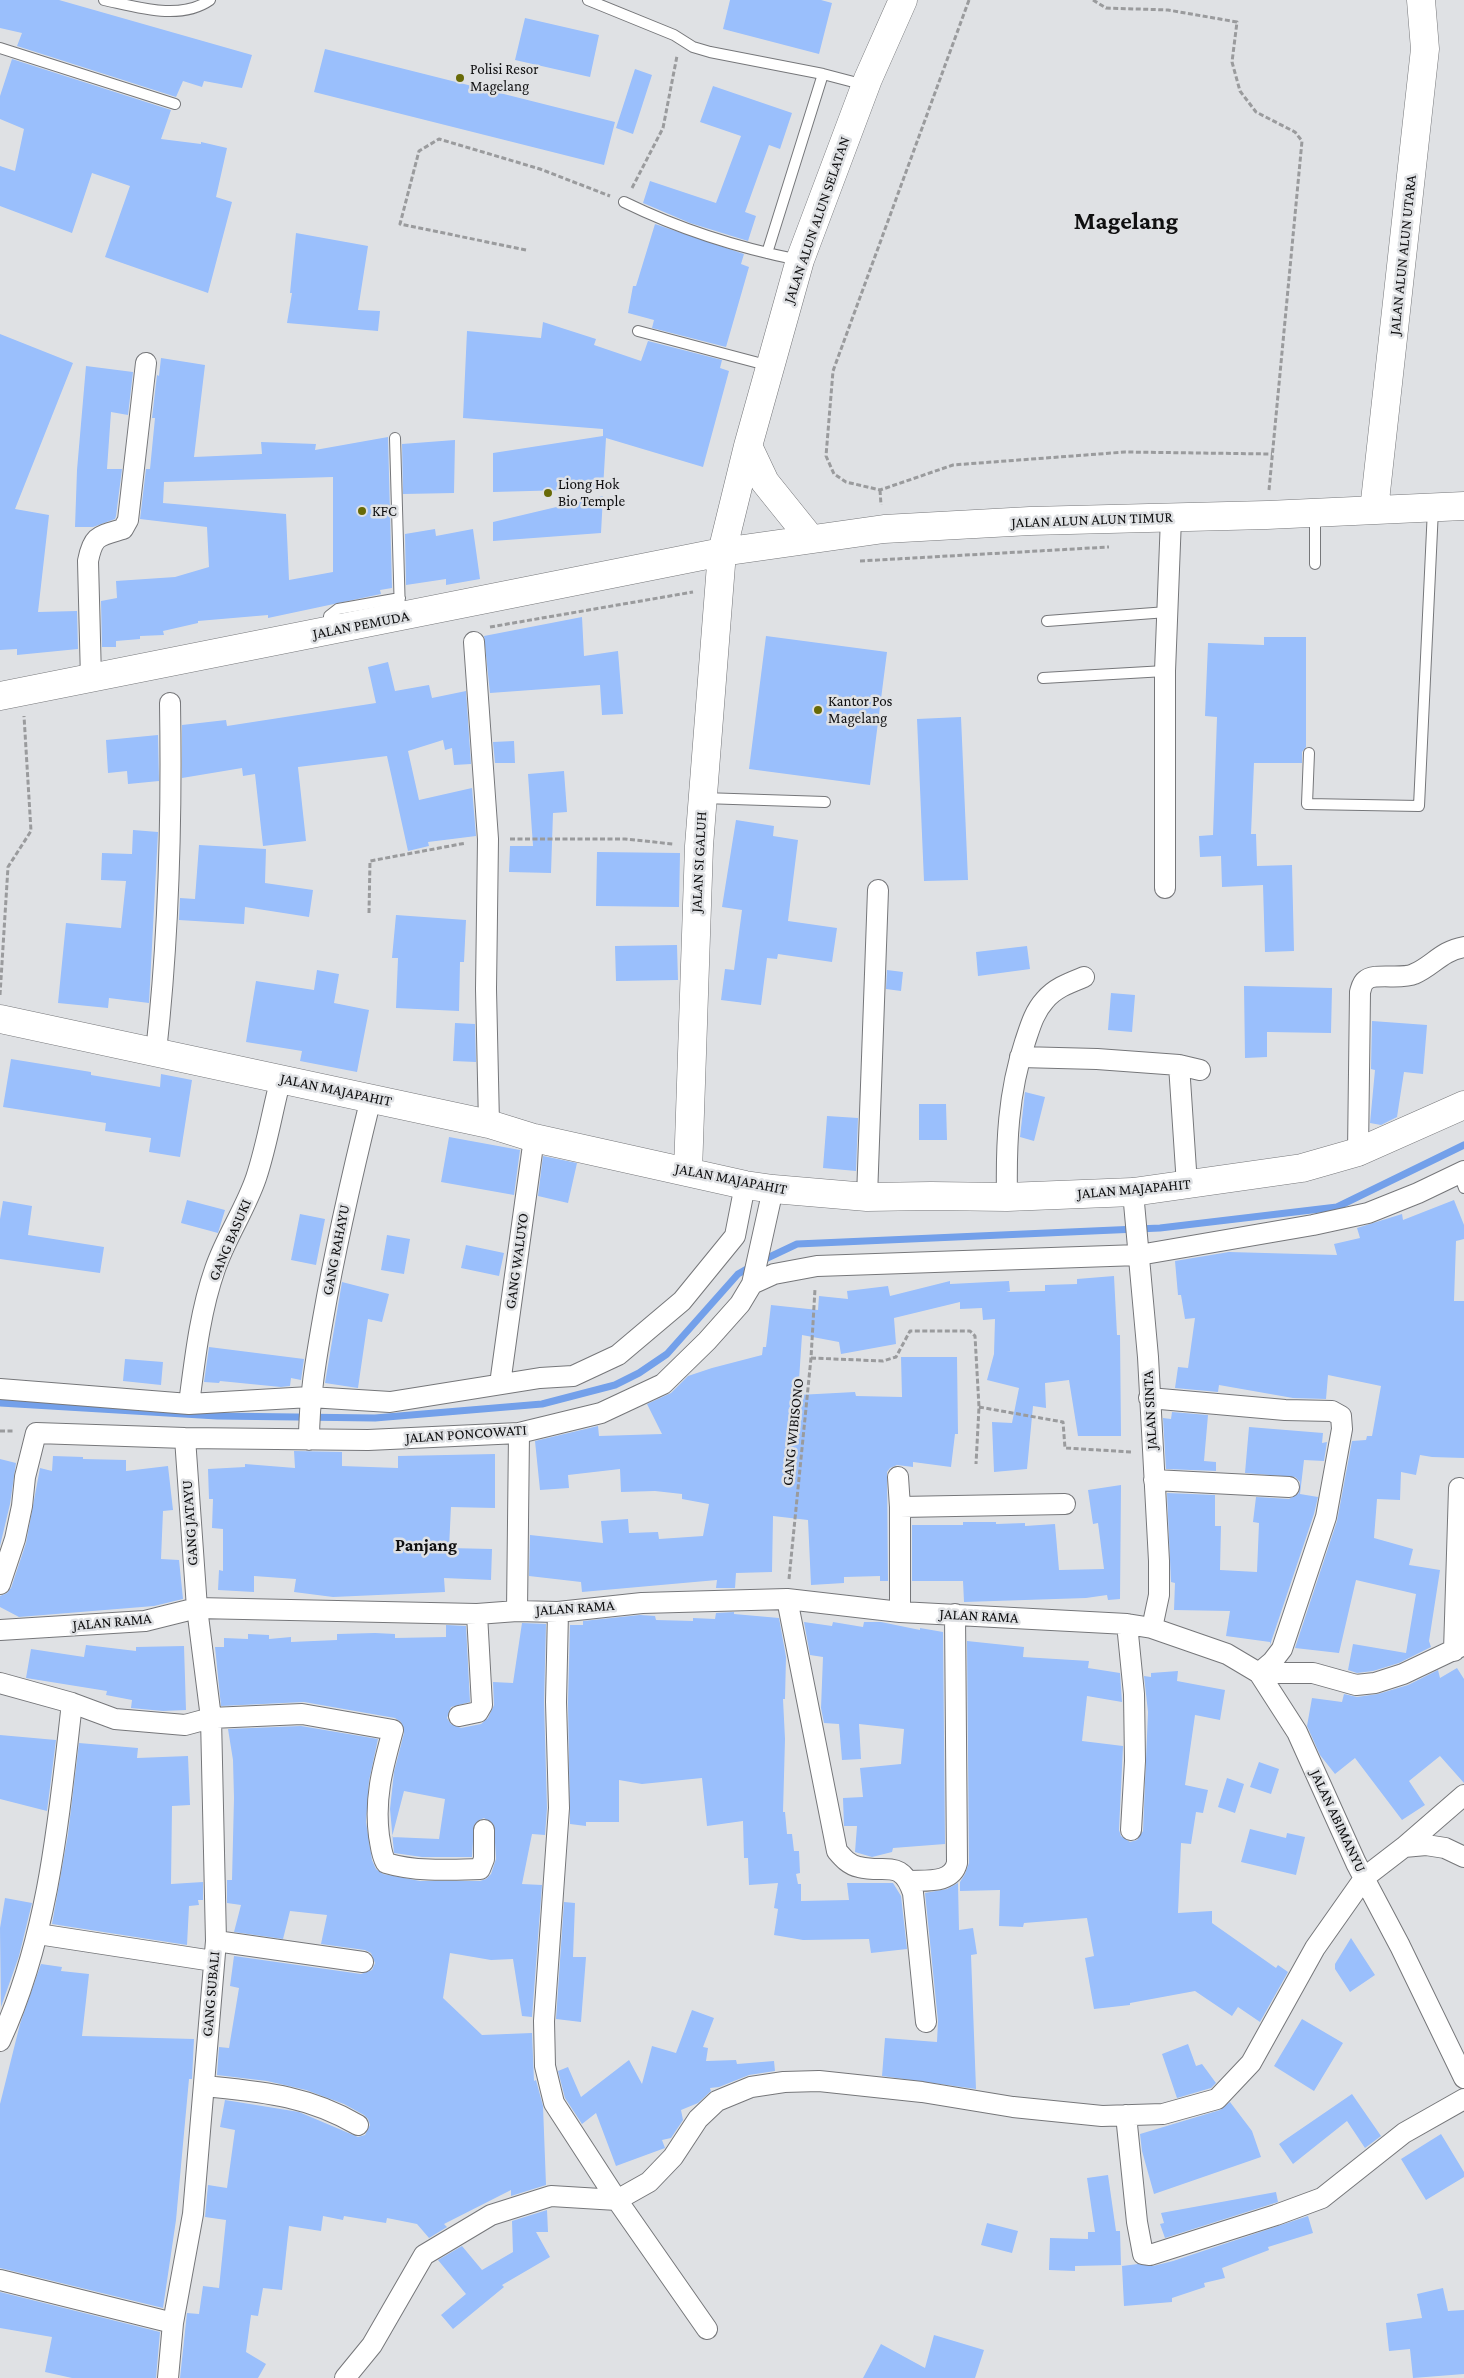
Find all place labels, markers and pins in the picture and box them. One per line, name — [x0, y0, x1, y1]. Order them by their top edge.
place label: Polisi Resor Magelang — [470, 60, 539, 95]
marker: Polisi Resor Magelang — [454, 72, 466, 84]
place label: Liong Hok Bio Temple — [558, 475, 625, 510]
marker: Liong Hok Bio Temple — [542, 487, 554, 499]
place label: KFC — [372, 502, 397, 520]
marker: KFC — [356, 505, 368, 517]
place label: Kantor Pos Magelang — [828, 692, 892, 727]
marker: Kantor Pos Magelang — [812, 704, 824, 716]

